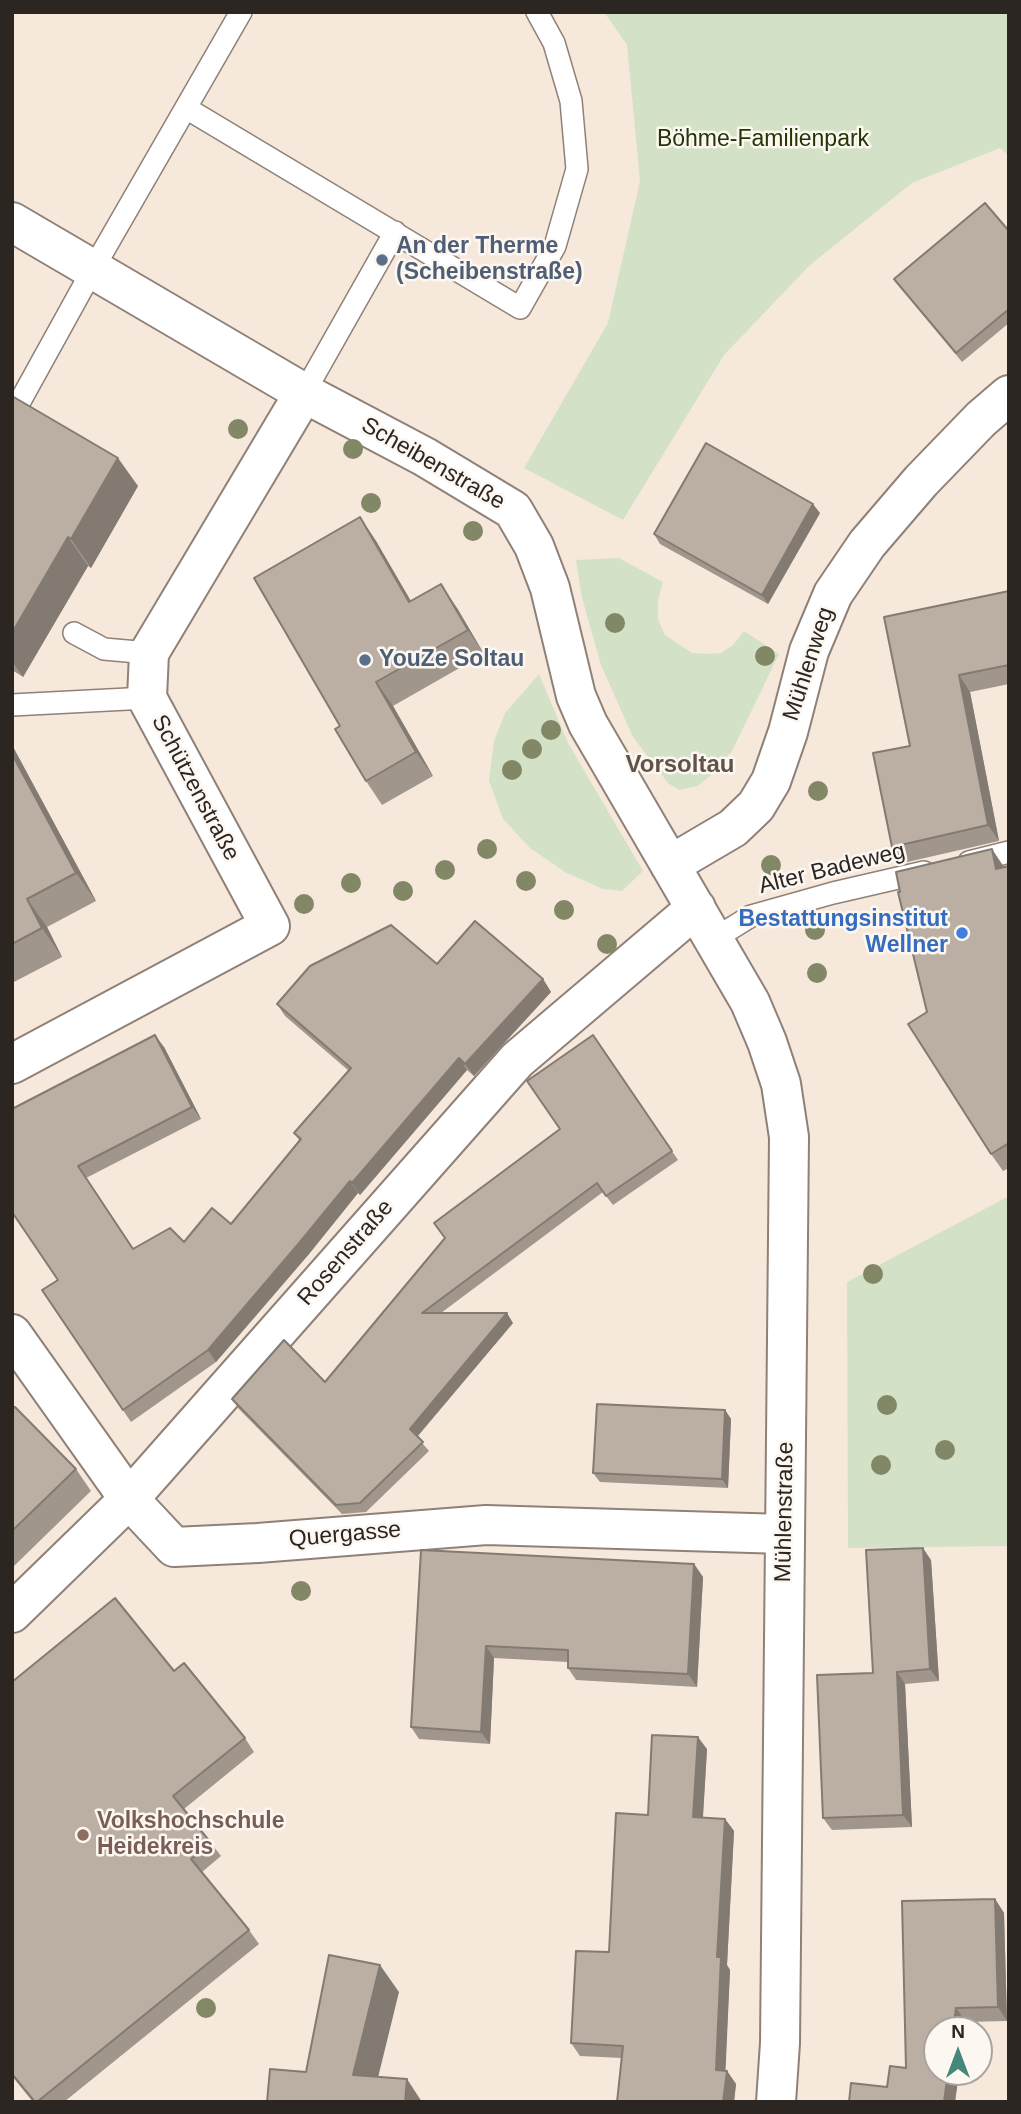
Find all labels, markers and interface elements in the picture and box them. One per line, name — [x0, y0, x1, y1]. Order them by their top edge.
park label: Böhme-Familienpark — [657, 126, 869, 154]
place label: An der Therme (Scheibenstraße) — [396, 233, 583, 287]
marker: An der Therme (Scheibenstraße) — [374, 252, 390, 268]
street label: Scheibenstraße — [356, 412, 510, 516]
street label: Mühlenweg — [778, 604, 840, 724]
place label: YouZe Soltau — [379, 646, 524, 674]
marker: YouZe Soltau — [357, 652, 373, 668]
street label: Schützenstraße — [145, 710, 245, 866]
district label: Vorsoltau — [626, 751, 734, 779]
street label: Alter Badeweg — [756, 838, 908, 900]
place label: Bestattungsinstitut Wellner — [738, 906, 948, 960]
marker: Bestattungsinstitut Wellner — [954, 925, 970, 941]
street label: Rosenstraße — [292, 1194, 400, 1312]
street label: Mühlenstraße — [770, 1441, 800, 1583]
street label: Quergasse — [288, 1516, 402, 1554]
place label: Volkshochschule Heidekreis — [97, 1808, 284, 1862]
marker: Volkshochschule Heidekreis — [75, 1827, 91, 1843]
north arrow — [923, 2016, 993, 2086]
text: N — [951, 2021, 965, 2042]

